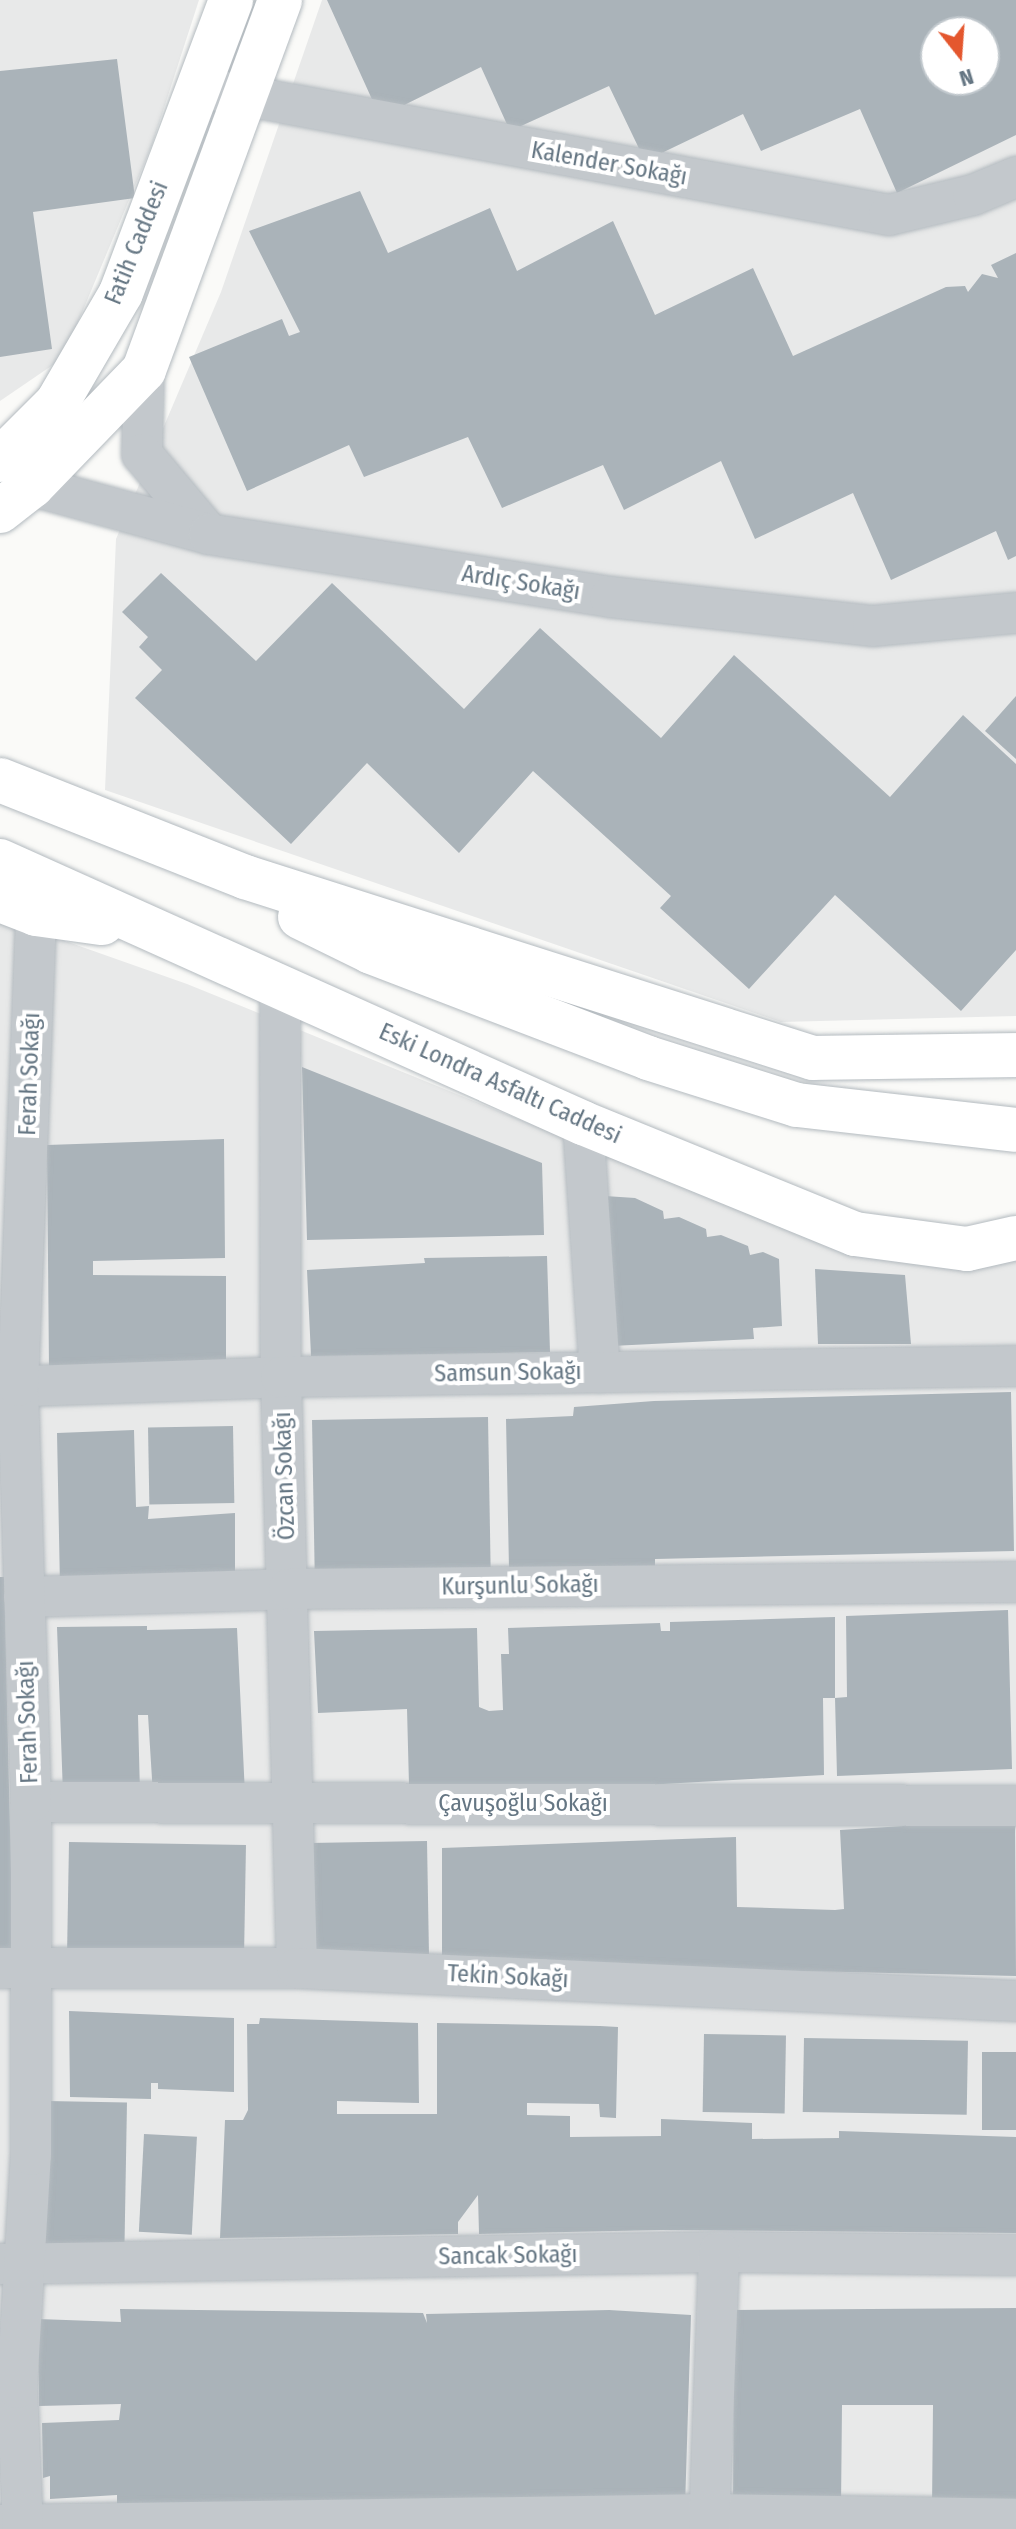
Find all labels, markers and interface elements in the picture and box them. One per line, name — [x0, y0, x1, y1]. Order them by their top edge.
north arrow — [920, 16, 1000, 96]
text: N — [956, 63, 977, 92]
street label: Kalender Sokağı — [529, 136, 689, 192]
street label: Fatih Caddesi — [99, 177, 175, 309]
street label: Ardıç Sokağı — [460, 559, 582, 607]
street label: Ferah Sokağı — [13, 1012, 47, 1136]
street label: Eski Londra Asfaltı Caddesi — [374, 1018, 626, 1150]
street label: Samsun Sokağı — [434, 1357, 582, 1389]
street label: Özcan Sokağı — [268, 1411, 302, 1541]
street label: Kurşunlu Sokağı — [441, 1570, 599, 1602]
street label: Ferah Sokağı — [11, 1660, 45, 1784]
street label: Çavuşoğlu Sokağı — [438, 1790, 608, 1818]
street label: Tekin Sokağı — [447, 1959, 569, 1995]
street label: Sancak Sokağı — [438, 2240, 578, 2272]

